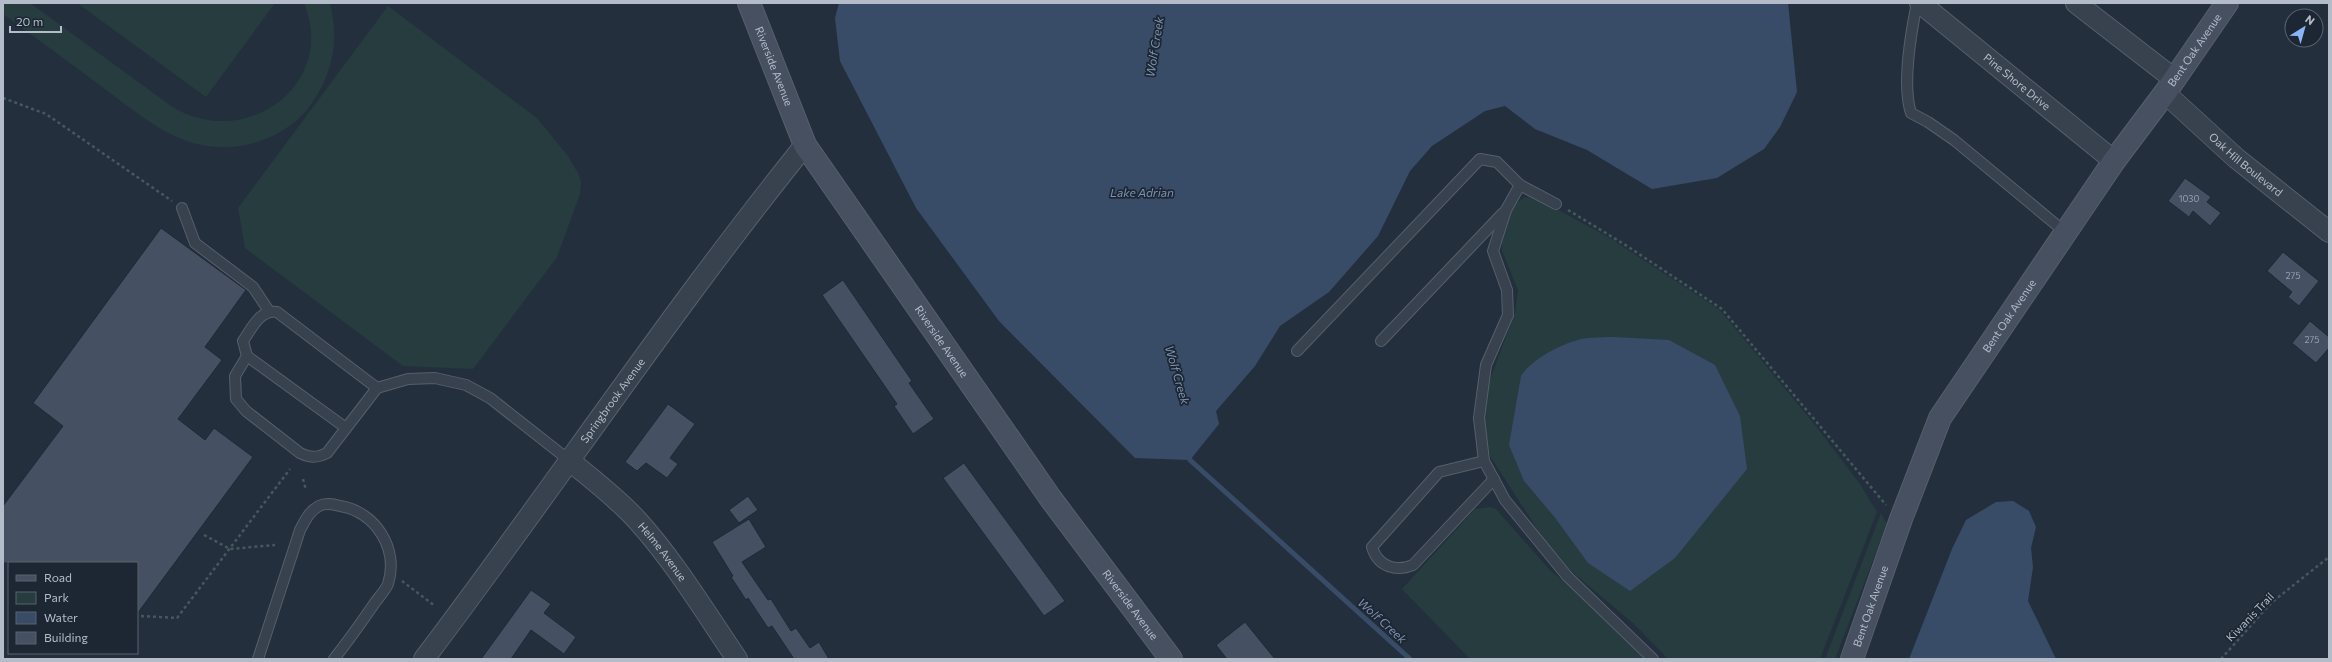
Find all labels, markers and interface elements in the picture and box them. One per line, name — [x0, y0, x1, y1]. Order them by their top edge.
scale bar — [10, 8, 61, 34]
north arrow — [2284, 8, 2324, 48]
street label: Bent Oak Avenue — [2165, 11, 2224, 89]
text: N — [2303, 12, 2318, 27]
text: 20 m — [16, 14, 43, 28]
water label: Wolf Creek — [1142, 15, 1166, 78]
street label: Riverside Avenue — [753, 24, 796, 108]
street label: Pine Shore Drive — [1981, 51, 2053, 113]
street label: Oak Hill Boulevard — [2207, 130, 2285, 199]
water label: Lake Adrian — [1110, 185, 1174, 199]
house number: 1030 — [2179, 193, 2199, 204]
house number: 275 — [2286, 270, 2300, 281]
street label: Bent Oak Avenue — [1979, 276, 2038, 355]
street label: Riverside Avenue — [913, 303, 972, 380]
house number: 275 — [2305, 334, 2319, 345]
water label: Wolf Creek — [1163, 344, 1193, 406]
street label: Springbrook Avenue — [577, 355, 647, 445]
street label: Helme Avenue — [636, 519, 690, 584]
legend — [8, 562, 138, 654]
street label: Bent Oak Avenue — [1850, 563, 1890, 648]
street label: Riverside Avenue — [1100, 567, 1161, 642]
text: Road — [44, 570, 72, 584]
text: Park — [44, 590, 70, 604]
street label: Kiwanis Trail — [2223, 590, 2276, 644]
water label: Wolf Creek — [1355, 595, 1410, 646]
text: Water — [44, 610, 78, 624]
text: Building — [44, 630, 88, 644]

